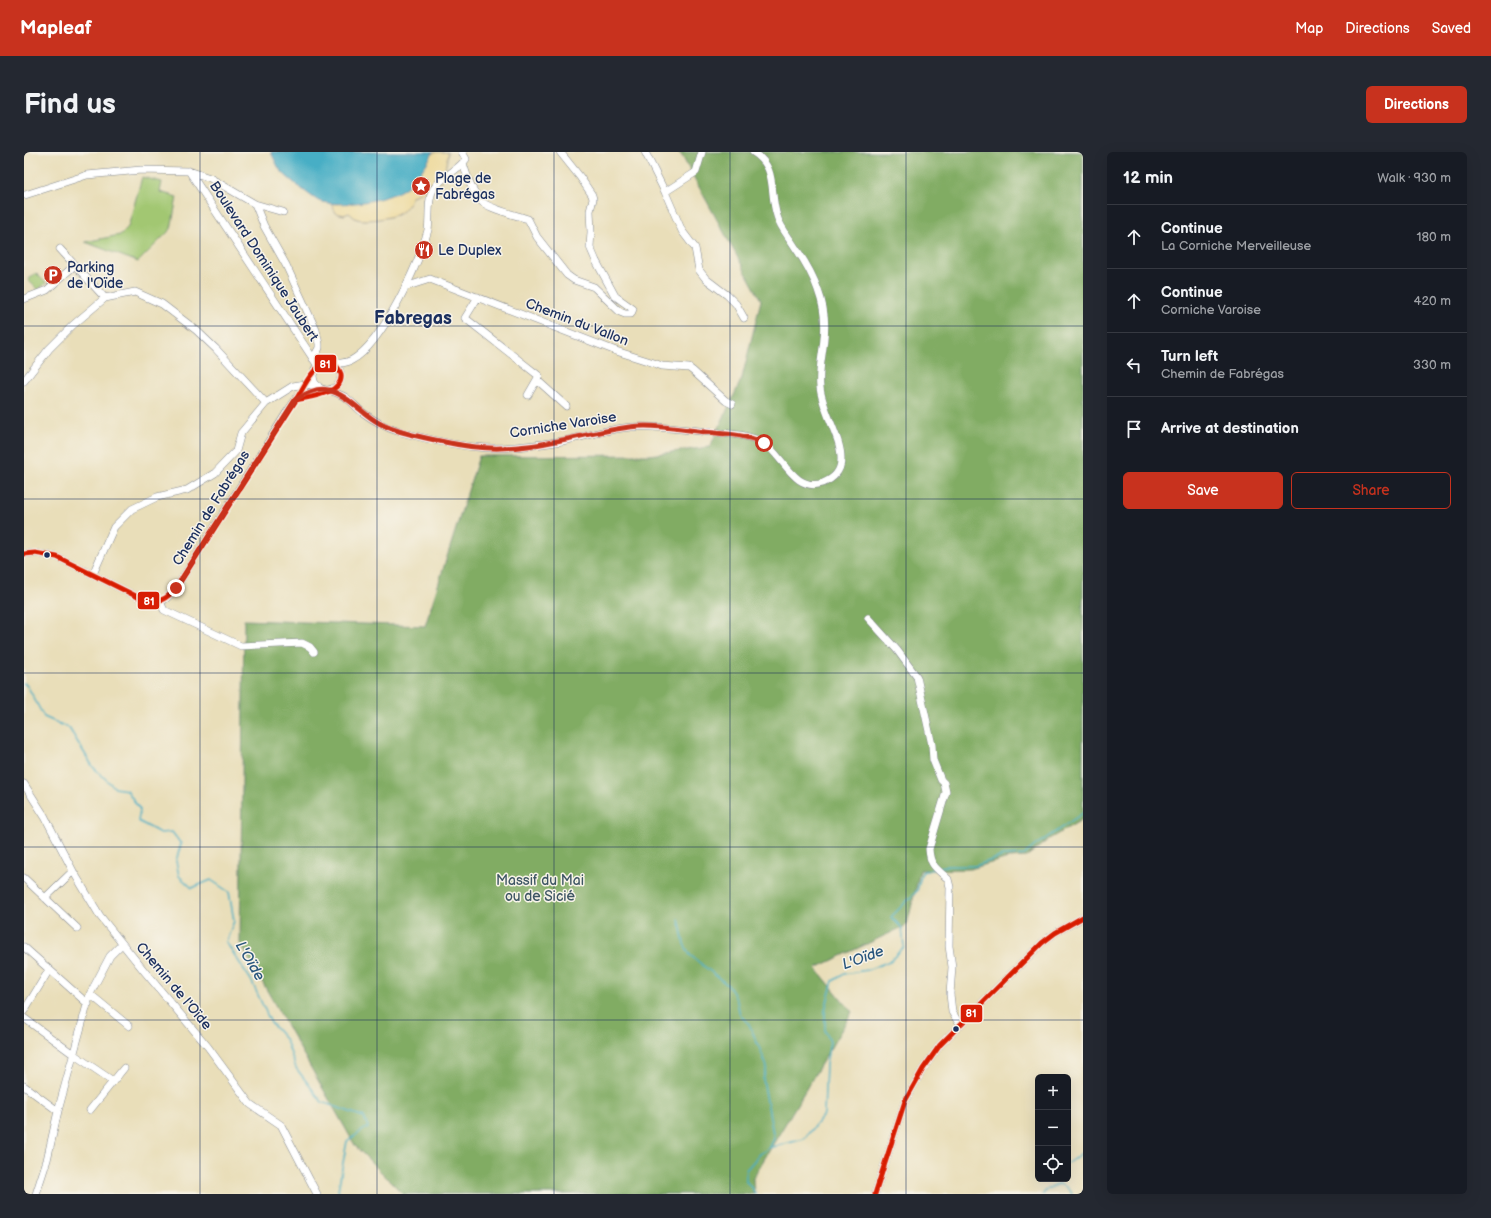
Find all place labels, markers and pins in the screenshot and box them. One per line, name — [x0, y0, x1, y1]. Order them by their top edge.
place label: Plage de Fabrégas — [435, 170, 495, 203]
place icon: Plage de Fabrégas — [410, 175, 432, 197]
restaurant icon: Le Duplex — [413, 239, 435, 261]
place label: Le Duplex — [438, 242, 502, 259]
place label: Parking de l'Oïde — [67, 259, 123, 292]
parking icon: Parking de l'Oïde — [42, 264, 64, 286]
unlabelled marker — [42, 550, 52, 560]
unlabelled marker — [951, 1024, 961, 1034]

